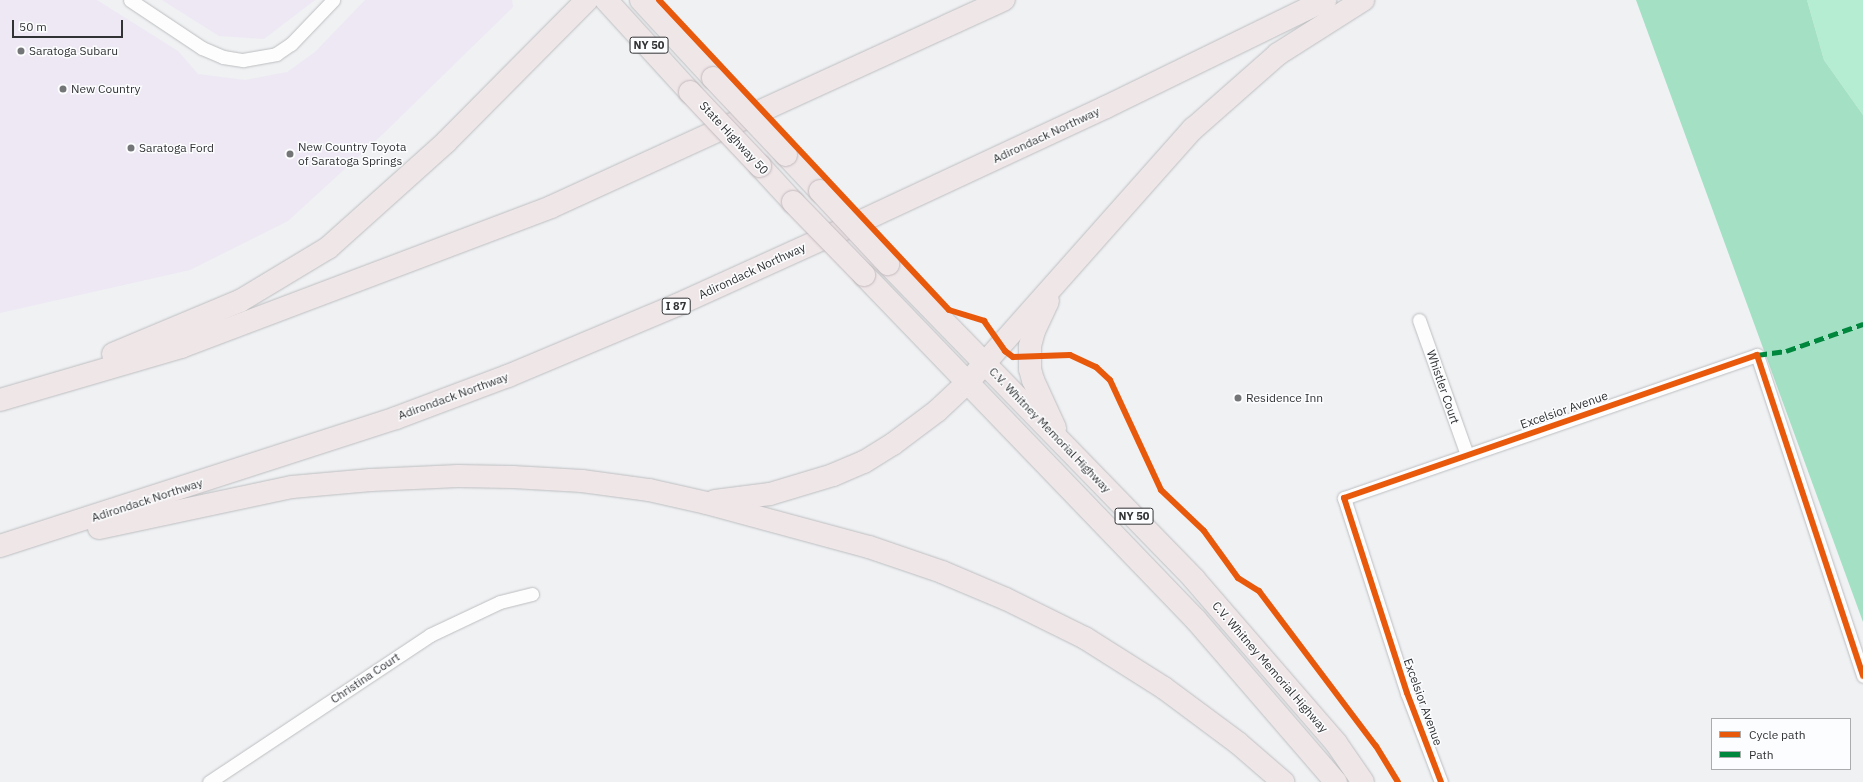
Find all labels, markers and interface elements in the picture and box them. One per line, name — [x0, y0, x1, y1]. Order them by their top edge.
scale bar — [14, 12, 125, 38]
text: 50 m — [19, 19, 47, 34]
road number: NY 50 — [629, 36, 669, 54]
place label: Saratoga Subaru — [29, 44, 118, 58]
marker: Saratoga Subaru — [16, 46, 26, 56]
place label: New Country — [71, 82, 141, 96]
marker: New Country — [58, 84, 68, 94]
street label: State Highway 50 — [697, 99, 771, 177]
street label: Adirondack Northway — [990, 104, 1102, 166]
place label: New Country Toyota of Saratoga Springs — [298, 140, 406, 168]
place label: Saratoga Ford — [139, 141, 214, 155]
marker: Saratoga Ford — [126, 143, 136, 153]
marker: New Country Toyota of Saratoga Springs — [285, 149, 295, 159]
street label: Adirondack Northway — [696, 240, 808, 302]
road number: I 87 — [661, 297, 691, 315]
street label: Whistler Court — [1424, 348, 1462, 426]
street label: C.V. Whitney Memorial Highway — [986, 364, 1114, 496]
street label: Adirondack Northway — [396, 369, 510, 423]
street label: Excelsior Avenue — [1518, 388, 1610, 432]
place label: Residence Inn — [1246, 391, 1323, 405]
marker: Residence Inn — [1233, 393, 1243, 403]
street label: Adirondack Northway — [90, 475, 204, 525]
road number: NY 50 — [1114, 507, 1154, 525]
street label: C.V. Whitney Memorial Highway — [1209, 598, 1331, 736]
street label: Christina Court — [328, 650, 402, 706]
street label: Excelsior Avenue — [1401, 656, 1445, 748]
legend — [1711, 718, 1851, 770]
text: Cycle path — [1749, 727, 1806, 742]
text: Path — [1749, 747, 1774, 762]

